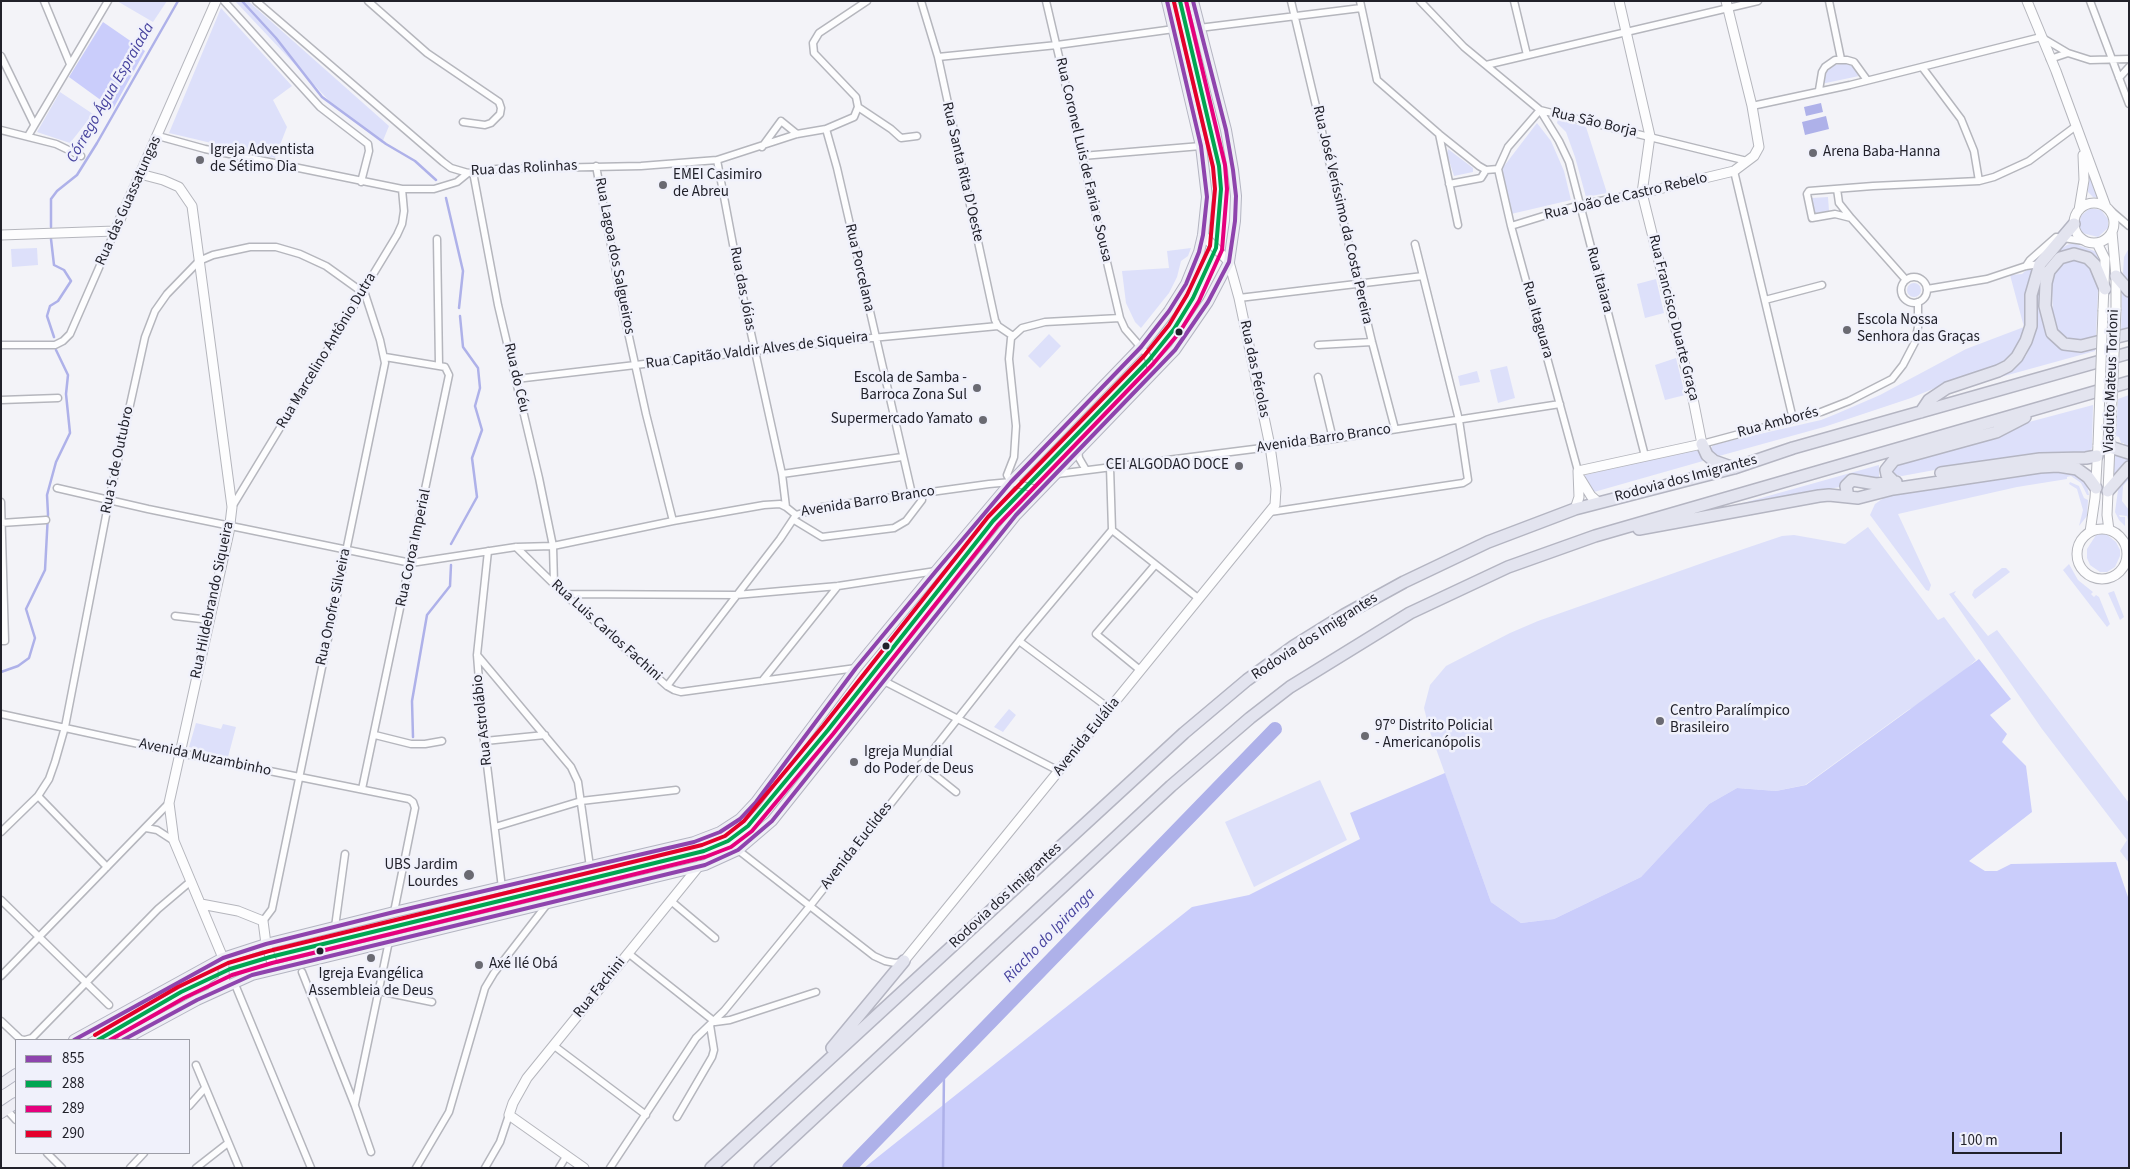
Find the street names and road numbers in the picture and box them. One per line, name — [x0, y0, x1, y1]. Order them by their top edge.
street label: Rua Coronel Luis de Faria e Sousa — [1051, 56, 1115, 264]
street label: Rua Santa Rita D'Oeste — [937, 101, 987, 243]
street label: Rua José Veríssimo da Costa Pereira — [1308, 104, 1376, 326]
street label: Rua São Borja — [1549, 104, 1639, 142]
street label: Rua das Guassatungas — [92, 133, 166, 269]
street label: Rua das Rolinhas — [470, 157, 578, 181]
street label: Rua João de Castro Rebelo — [1543, 169, 1709, 225]
street label: Rua Lagoa dos Salgueiros — [590, 176, 638, 336]
street label: Rua Porcelana — [840, 222, 878, 314]
street label: Rua Francisco Duarte Graça — [1644, 233, 1702, 403]
street label: Rua das Jóias — [725, 245, 759, 333]
street label: Rua Itaiara — [1582, 245, 1616, 315]
street label: Rua Marcelino Antônio Dutra — [273, 270, 381, 432]
street label: Rua Itaguara — [1517, 279, 1557, 361]
street label: Viaduto Mateus Torloni — [2100, 309, 2124, 453]
street label: Rua das Pérolas — [1235, 319, 1273, 419]
street label: Rua Capitão Valdir Alves de Siqueira — [645, 328, 869, 374]
street label: Rua do Céu — [499, 341, 533, 415]
street label: Rua Amborés — [1736, 404, 1820, 442]
street label: Rua 5 de Outubro — [98, 405, 138, 515]
street label: Avenida Barro Branco — [1256, 421, 1392, 457]
street label: Rodovia dos Imigrantes — [1613, 451, 1759, 507]
street label: Avenida Barro Branco — [800, 483, 936, 521]
street label: Rua Coroa Imperial — [393, 487, 435, 609]
street label: Rua Hildebrando Siqueira — [188, 520, 238, 680]
street label: Rua Onofre Silveira — [313, 547, 355, 667]
street label: Rua Luis Carlos Fachini — [547, 576, 665, 686]
street label: Rodovia dos Imigrantes — [1249, 589, 1381, 685]
street label: Rua Astrolábio — [469, 674, 497, 766]
street label: Avenida Eulália — [1050, 694, 1124, 780]
street label: Avenida Muzambinho — [137, 735, 273, 781]
street label: Avenida Euclides — [817, 799, 897, 893]
street label: Rodovia dos Imigrantes — [946, 839, 1066, 953]
street label: Rua Fachini — [570, 954, 630, 1022]

